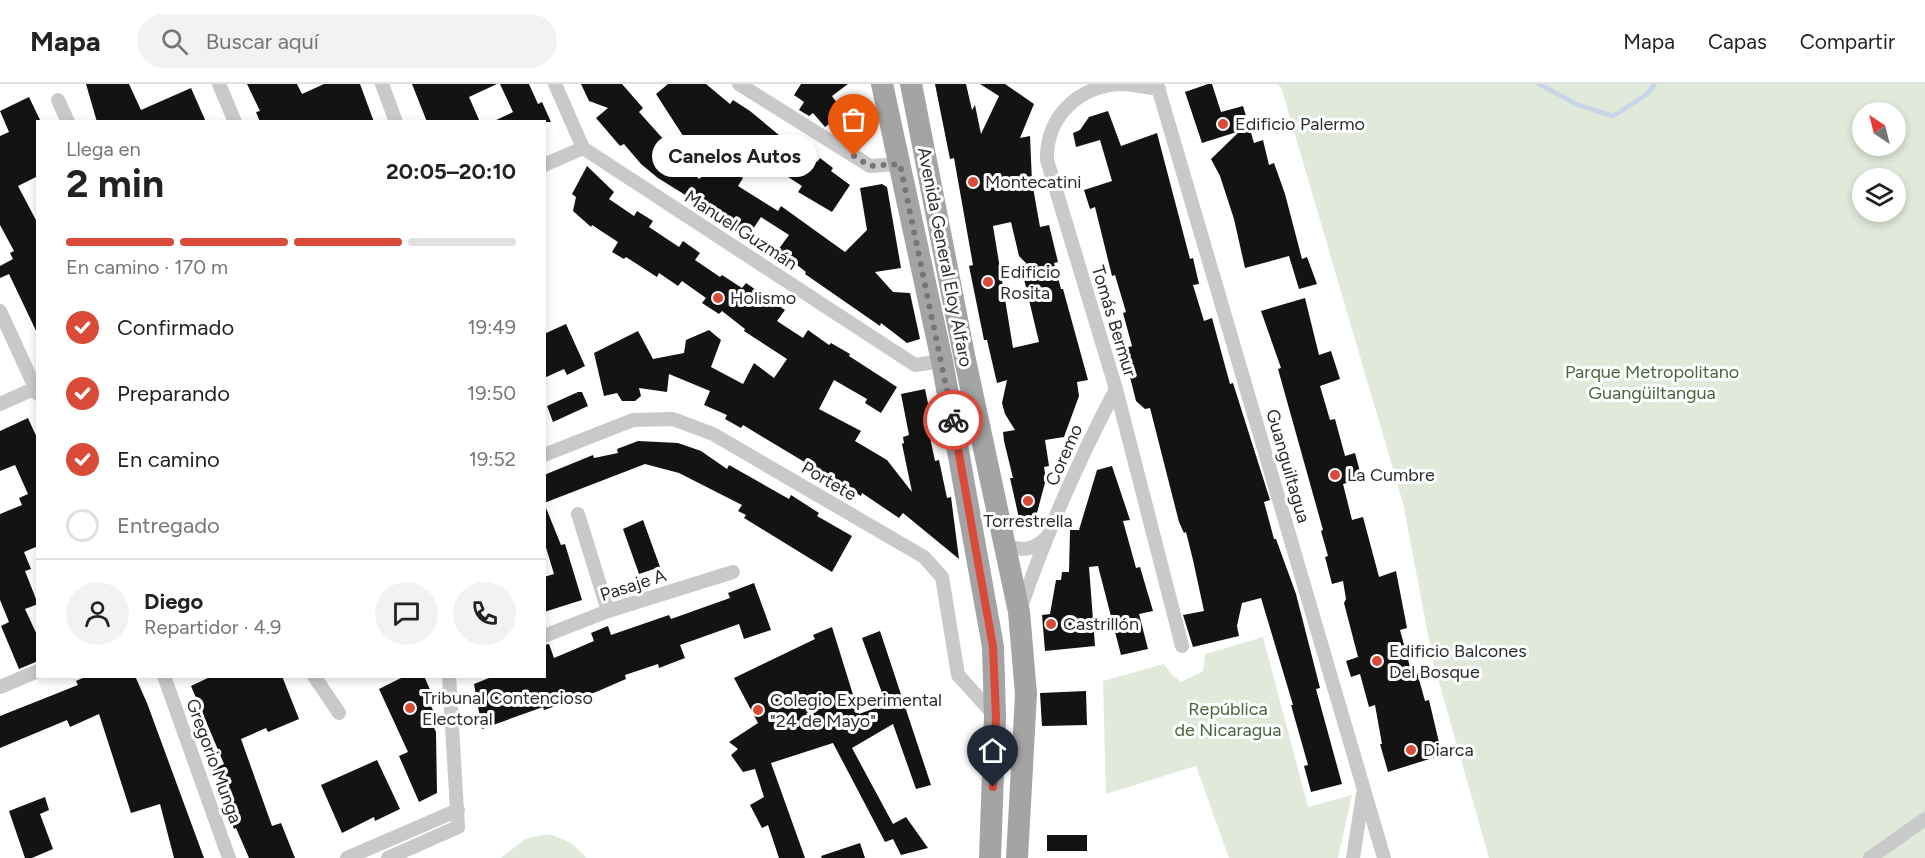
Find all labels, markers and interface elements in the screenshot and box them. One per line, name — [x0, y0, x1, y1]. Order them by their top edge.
search box — [137, 14, 557, 68]
text: Mapa — [30, 24, 101, 58]
icon: search — [158, 25, 191, 58]
text: Buscar aquí — [206, 28, 319, 55]
text: Mapa — [1623, 29, 1675, 54]
text: Capas — [1708, 29, 1767, 54]
text: Compartir — [1800, 29, 1895, 54]
pin — [828, 94, 879, 156]
north arrow — [1852, 102, 1906, 156]
map controls — [1852, 102, 1906, 222]
icon: bag — [837, 103, 870, 136]
place label: Edificio Palermo — [1235, 113, 1365, 135]
marker: Edificio Palermo — [1216, 117, 1230, 131]
callout: Canelos Autos — [653, 135, 818, 177]
text: Llega en — [66, 137, 141, 161]
text: Canelos Autos — [668, 144, 801, 168]
street label: Avenida General Eloy Alfaro — [913, 145, 977, 369]
text: 20:05–20:10 — [386, 158, 516, 185]
text: 2 min — [66, 160, 164, 207]
button: layers — [1852, 168, 1906, 222]
place label: Montecatini — [985, 171, 1081, 193]
marker: Montecatini — [966, 175, 980, 189]
street label: Manuel Guzmán — [681, 185, 801, 275]
text: En camino · 170 m — [66, 255, 228, 279]
place label: Edificio Rosita — [1000, 261, 1061, 304]
street label: Tomás Bermur — [1087, 263, 1141, 379]
marker: Edificio Rosita — [981, 275, 995, 289]
place label: Holismo — [730, 287, 796, 309]
marker: Holismo — [711, 291, 725, 305]
icon: check — [66, 311, 99, 344]
text: Confirmado — [117, 314, 234, 341]
text: 19:49 — [468, 315, 516, 339]
park label: Parque Metropolitano Guangüiltangua — [1565, 361, 1739, 404]
icon: check — [66, 377, 99, 410]
text: Preparando — [117, 380, 230, 407]
text: 19:50 — [467, 381, 516, 405]
courier — [923, 390, 983, 450]
icon: bike — [937, 404, 970, 437]
street label: Guanguiltagua — [1261, 407, 1315, 525]
street label: Coremo — [1041, 421, 1087, 489]
icon: check — [66, 443, 99, 476]
text: En camino — [117, 446, 220, 473]
text: 19:52 — [469, 447, 516, 471]
street label: Portete — [798, 456, 861, 506]
place label: La Cumbre — [1347, 464, 1435, 486]
marker: La Cumbre — [1328, 468, 1342, 482]
marker: Torrestrella — [1021, 494, 1035, 508]
place label: Torrestrella — [983, 510, 1073, 532]
text: Entregado — [117, 512, 220, 539]
street label: Pasaje A — [597, 564, 669, 606]
button: person — [66, 582, 129, 645]
button: chat — [375, 582, 438, 645]
button: phone — [453, 582, 516, 645]
text: Diego — [144, 588, 203, 615]
place label: Castrillón — [1063, 613, 1139, 635]
text: Repartidor · 4.9 — [144, 615, 281, 639]
marker: Castrillón — [1044, 617, 1058, 631]
place label: Edificio Balcones Del Bosque — [1389, 640, 1527, 683]
marker: Edificio Balcones Del Bosque — [1370, 654, 1384, 668]
place label: Tribunal Contencioso Electoral — [422, 687, 593, 730]
place label: Colegio Experimental "24 de Mayo" — [770, 689, 942, 732]
street label: Gregorio Munga — [181, 696, 247, 826]
park label: República de Nicaragua — [1175, 698, 1281, 741]
marker: Tribunal Contencioso Electoral — [403, 701, 417, 715]
marker: Colegio Experimental "24 de Mayo" — [751, 703, 765, 717]
pin — [967, 725, 1018, 787]
icon: home — [976, 734, 1009, 767]
place label: Diarca — [1423, 739, 1474, 761]
marker: Diarca — [1404, 743, 1418, 757]

